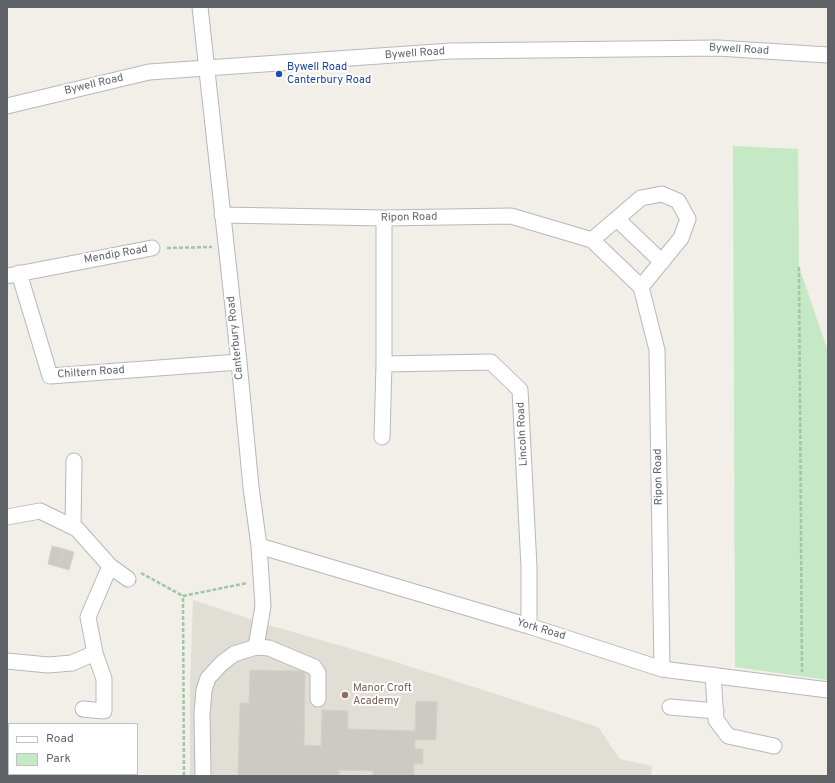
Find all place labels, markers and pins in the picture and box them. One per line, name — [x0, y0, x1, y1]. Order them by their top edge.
place label: Bywell Road Canterbury Road — [287, 61, 371, 87]
marker: Bywell Road Canterbury Road — [274, 69, 284, 79]
place label: Manor Croft Academy — [353, 682, 412, 708]
marker: Manor Croft Academy — [340, 690, 350, 700]

